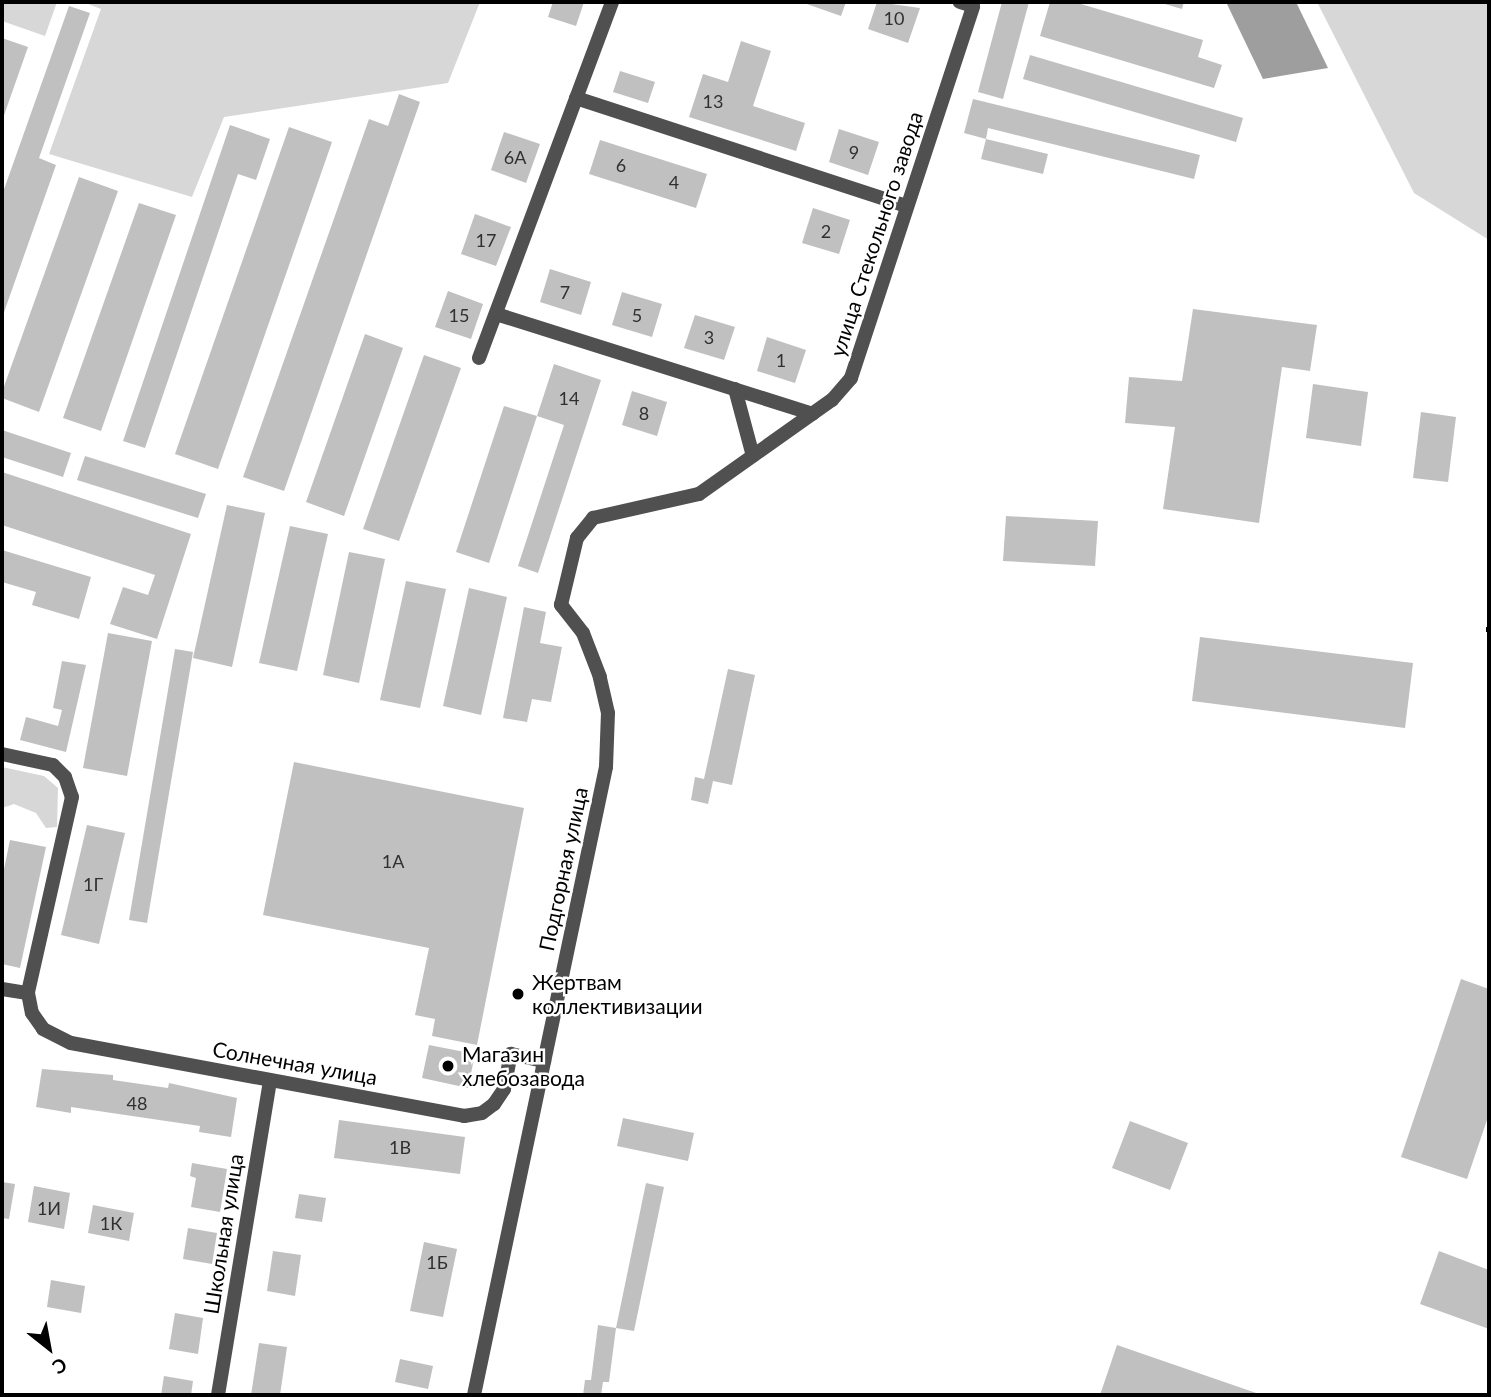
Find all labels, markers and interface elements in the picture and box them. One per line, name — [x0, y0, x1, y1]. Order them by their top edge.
house number: 10 — [884, 7, 904, 29]
house number: 13 — [703, 90, 723, 112]
street label: улица Стекольного завода — [824, 108, 928, 360]
house number: 9 — [849, 141, 859, 163]
house number: 6А — [504, 146, 526, 168]
house number: 6 — [616, 154, 626, 176]
house number: 4 — [669, 171, 679, 193]
house number: 2 — [821, 220, 831, 242]
house number: 17 — [476, 229, 496, 251]
house number: 7 — [560, 281, 570, 303]
house number: 15 — [449, 304, 469, 326]
house number: 5 — [632, 304, 642, 326]
house number: 3 — [704, 326, 714, 348]
house number: 1 — [776, 349, 786, 371]
house number: 14 — [559, 387, 579, 409]
house number: 8 — [639, 402, 649, 424]
street label: Подгорная улица — [533, 785, 593, 953]
house number: 1А — [382, 850, 404, 872]
house number: 1Г — [83, 873, 103, 895]
place label: Жертвам коллективизации — [532, 969, 703, 1019]
marker: Жертвам коллективизации — [510, 986, 526, 1002]
street label: Солнечная улица — [211, 1036, 379, 1090]
place label: Магазин хлебозавода — [462, 1041, 585, 1091]
marker: Магазин хлебозавода — [440, 1058, 456, 1074]
house number: 48 — [127, 1092, 147, 1114]
house number: 1В — [389, 1136, 411, 1158]
street label: Школьная улица — [198, 1152, 248, 1316]
house number: 1И — [37, 1197, 61, 1219]
house number: 1К — [100, 1212, 122, 1234]
house number: 1Б — [426, 1251, 448, 1273]
north arrow — [14, 1313, 84, 1383]
text: С — [49, 1353, 71, 1380]

